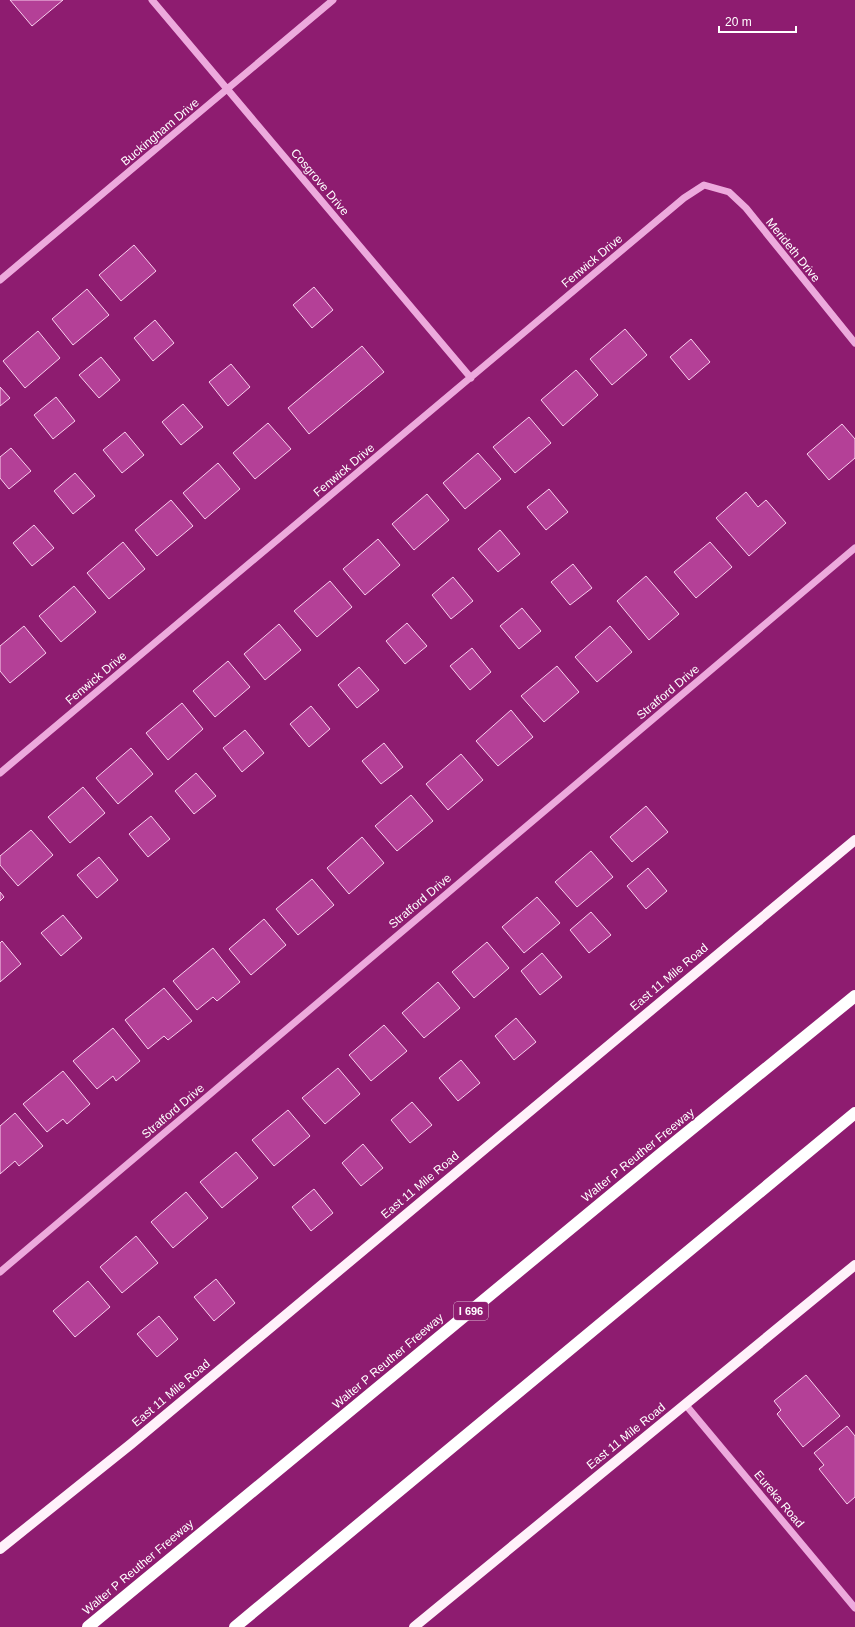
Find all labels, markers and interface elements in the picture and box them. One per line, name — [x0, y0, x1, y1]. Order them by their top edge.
scale bar — [719, 8, 796, 34]
text: 20 m — [725, 15, 752, 29]
street label: Buckingham Drive — [118, 95, 202, 169]
street label: Cosgrove Drive — [288, 146, 352, 218]
street label: Merideth Drive — [763, 215, 823, 285]
street label: Fenwick Drive — [559, 231, 626, 291]
street label: Fenwick Drive — [311, 440, 378, 500]
street label: Fenwick Drive — [63, 648, 130, 708]
street label: Stratford Drive — [634, 662, 702, 722]
street label: Stratford Drive — [386, 871, 454, 931]
street label: East 11 Mile Road — [627, 940, 711, 1014]
street label: Stratford Drive — [139, 1081, 207, 1141]
street label: Walter P Reuther Freeway — [579, 1105, 697, 1205]
street label: East 11 Mile Road — [378, 1148, 462, 1222]
road number: I 696 — [454, 1302, 488, 1320]
street label: Walter P Reuther Freeway — [330, 1310, 446, 1412]
street label: East 11 Mile Road — [129, 1356, 213, 1430]
street label: East 11 Mile Road — [584, 1400, 668, 1472]
street label: Eureka Road — [751, 1468, 807, 1530]
street label: Walter P Reuther Freeway — [80, 1516, 196, 1618]

